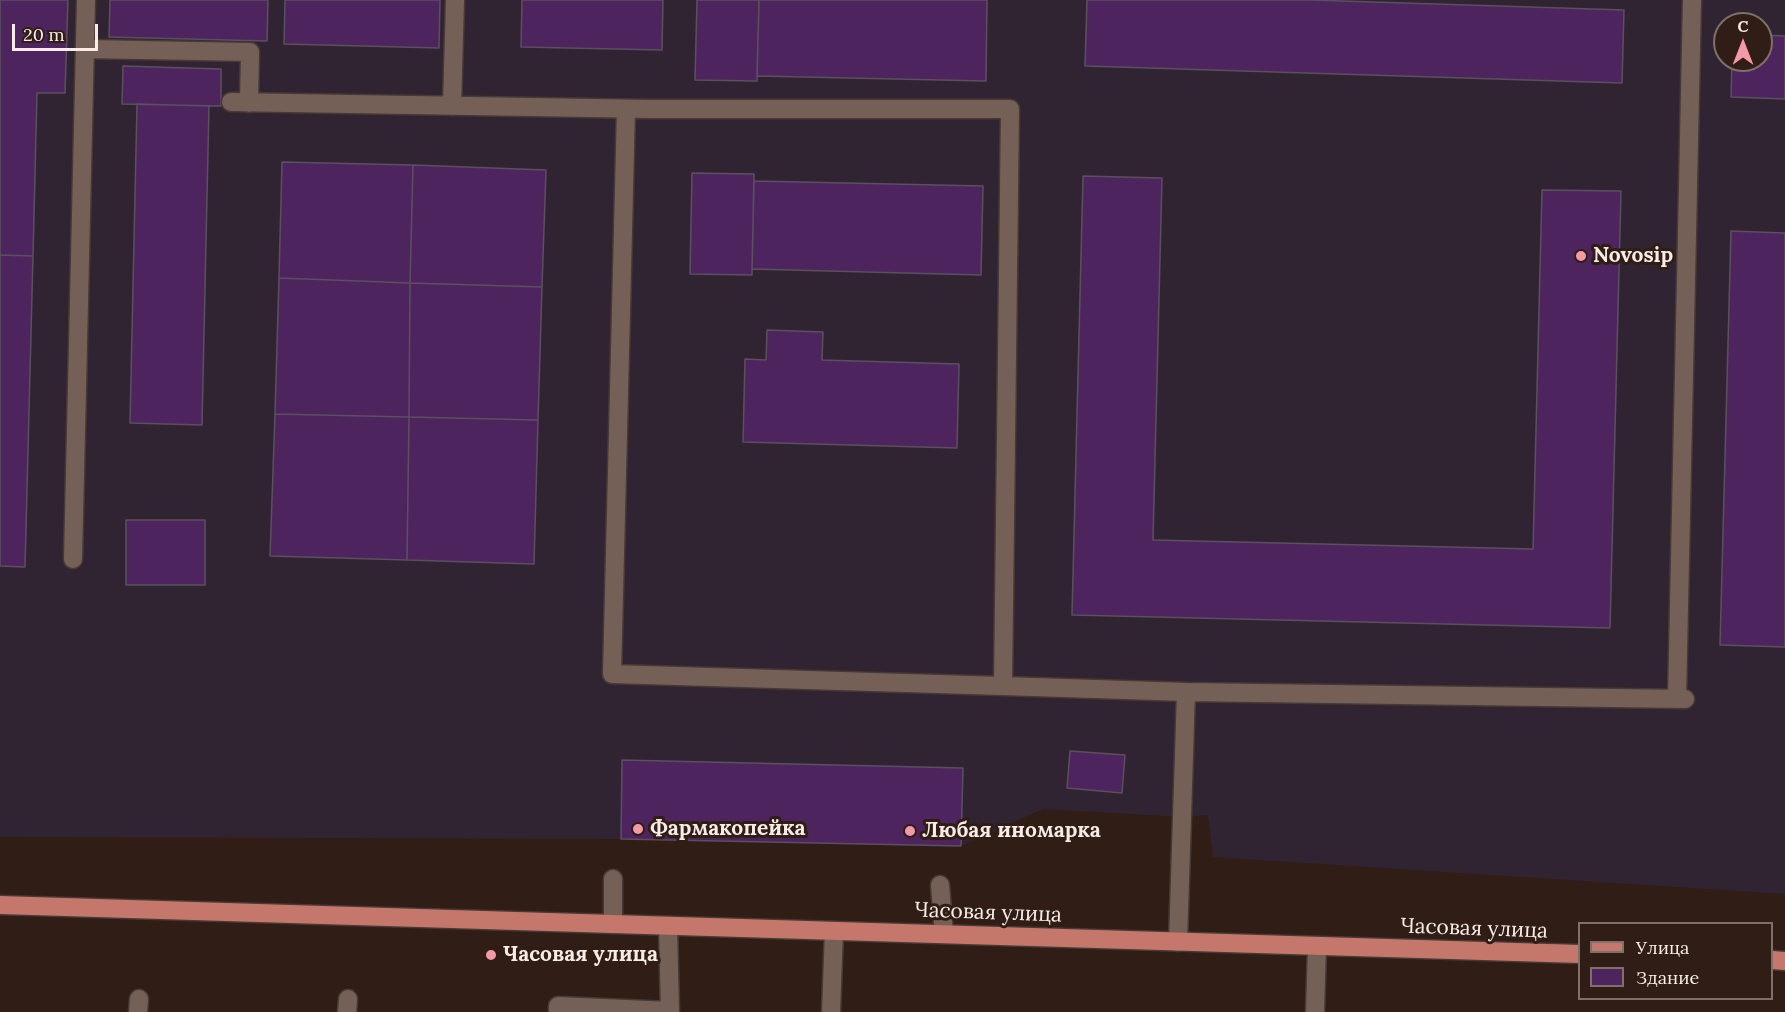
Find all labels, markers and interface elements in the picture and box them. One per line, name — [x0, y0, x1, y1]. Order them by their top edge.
scale bar — [15, 12, 100, 50]
north arrow — [1713, 12, 1773, 72]
text: С — [1737, 16, 1749, 36]
text: 20 m — [23, 23, 65, 46]
place label: Novosip — [1593, 243, 1673, 269]
marker: Novosip — [1574, 249, 1588, 263]
place label: Фармакопейка — [650, 816, 806, 842]
place label: Любая иномарка — [922, 818, 1101, 844]
marker: Фармакопейка — [631, 822, 645, 836]
marker: Любая иномарка — [903, 824, 917, 838]
street label: Часовая улица — [914, 898, 1062, 928]
street label: Часовая улица — [1400, 914, 1548, 944]
legend — [1578, 922, 1773, 1000]
text: Улица — [1636, 936, 1689, 959]
place label: Часовая улица — [503, 942, 658, 968]
marker: Часовая улица — [484, 948, 498, 962]
text: Здание — [1636, 966, 1699, 989]

